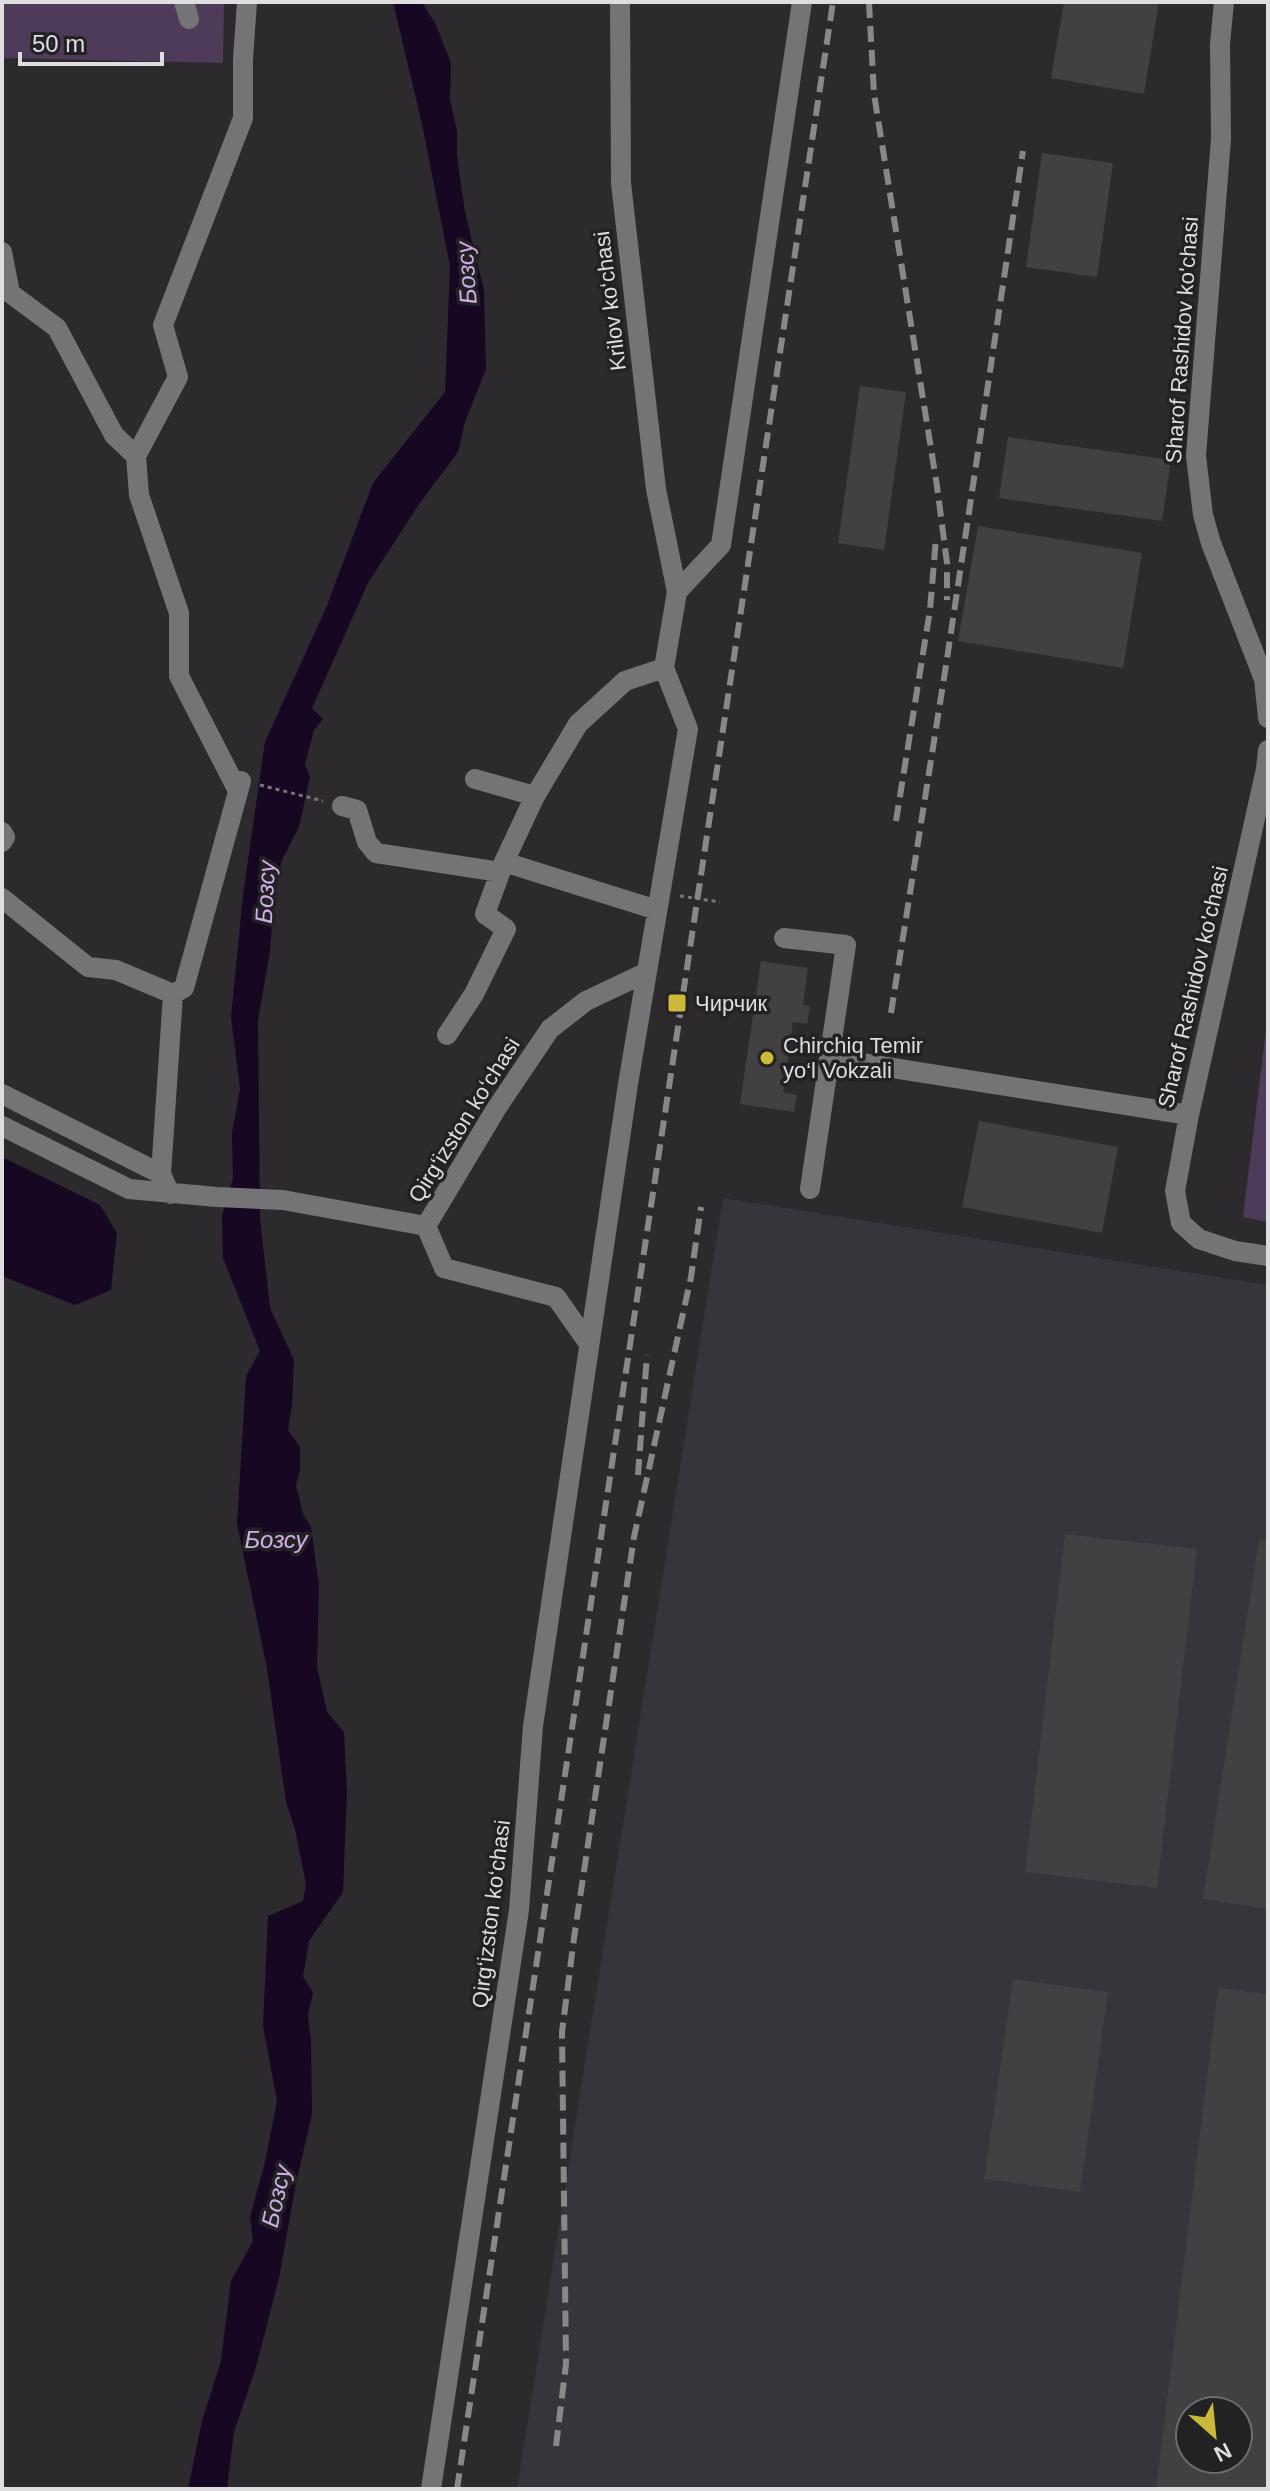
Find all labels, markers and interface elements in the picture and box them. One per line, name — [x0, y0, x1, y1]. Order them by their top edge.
scale bar — [20, 16, 162, 66]
text: 50 m — [32, 30, 85, 57]
street label: Sharof Rashidov ko'chasi — [1161, 216, 1203, 464]
street label: Krilov ko‘chasi — [589, 230, 631, 372]
water label: Бозсу — [450, 239, 482, 305]
water label: Бозсу — [250, 858, 280, 924]
street label: Sharof Rashidov ko'chasi — [1153, 864, 1233, 1110]
place label: Чирчик — [695, 991, 767, 1016]
marker: Чирчик — [666, 992, 688, 1014]
street label: Qirg‘izston ko‘chasi — [403, 1033, 525, 1207]
place label: Chirchiq Temir yo‘l Vokzali — [783, 1033, 923, 1083]
marker: Chirchiq Temir yo‘l Vokzali — [758, 1049, 776, 1067]
water label: Бозсу — [244, 1526, 310, 1553]
street label: Qirg‘izston ko‘chasi — [467, 1818, 515, 2010]
water label: Бозсу — [256, 2160, 297, 2230]
north arrow — [1174, 2395, 1254, 2475]
text: N — [1210, 2438, 1236, 2467]

